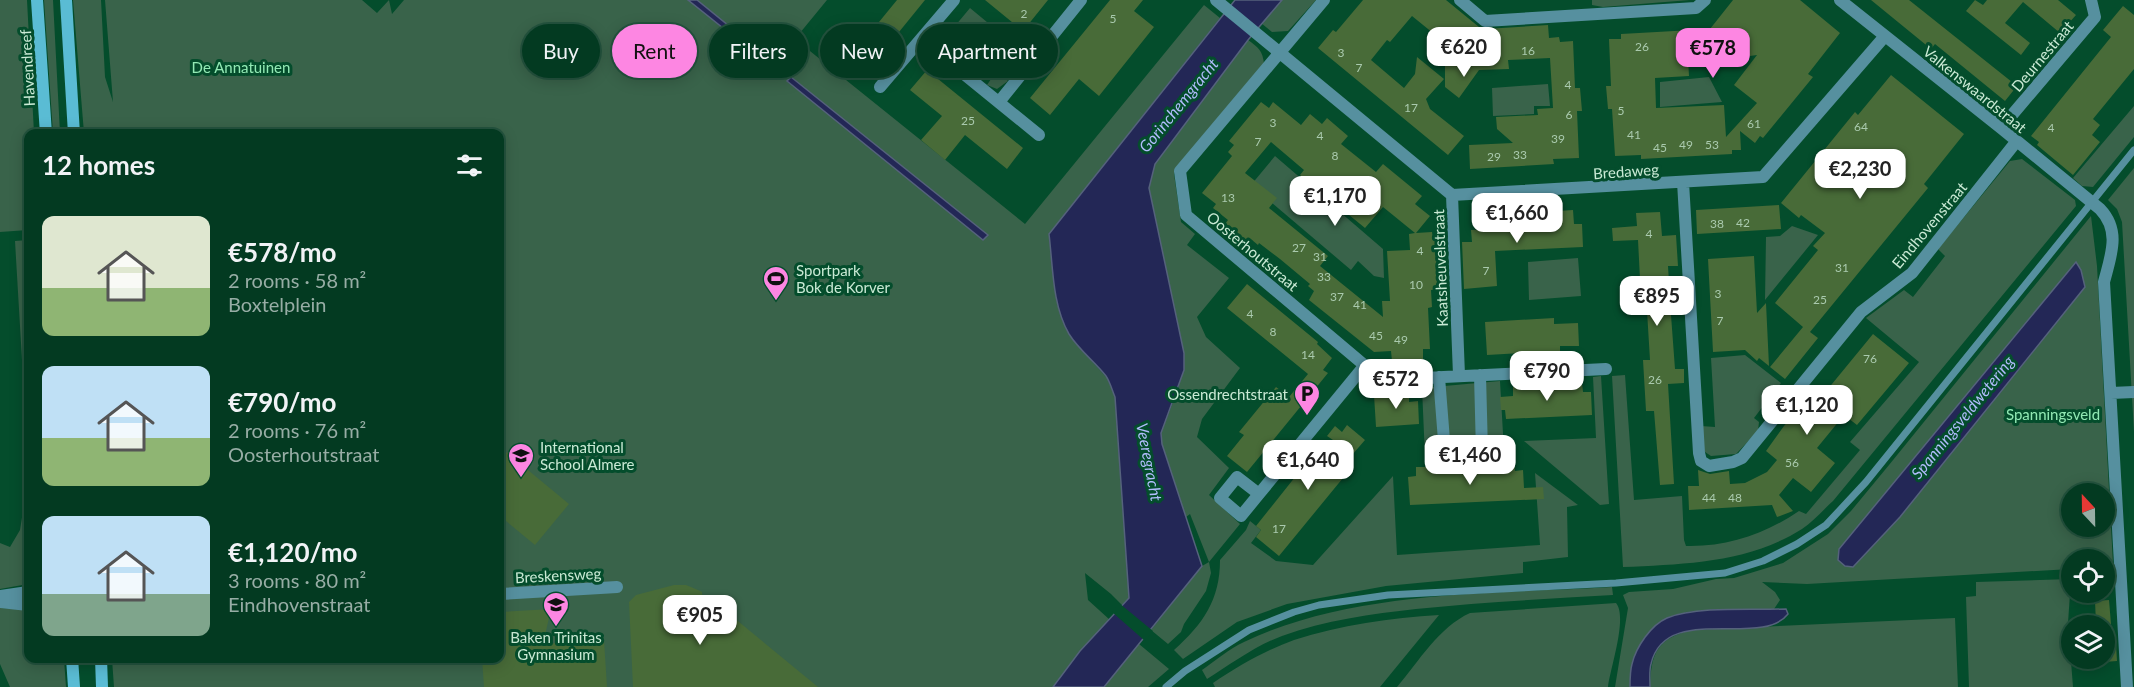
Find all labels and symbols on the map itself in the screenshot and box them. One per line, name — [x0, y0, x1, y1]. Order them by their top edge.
house number: 2 — [1021, 6, 1028, 21]
house number: 5 — [1110, 11, 1117, 26]
street label: Deurnestraat — [2007, 17, 2077, 95]
pin: €620 — [1428, 27, 1500, 78]
street label: Havendreef — [16, 28, 38, 107]
pin: €578 — [1677, 28, 1749, 79]
house number: 26 — [1635, 39, 1649, 54]
street label: Valkenswaardstraat — [1920, 42, 2031, 137]
house number: 16 — [1521, 43, 1535, 58]
house number: 3 — [1338, 45, 1345, 60]
water label: Gorinchemgracht — [1134, 54, 1222, 156]
park label: De Annatuinen — [192, 58, 290, 76]
house number: 7 — [1356, 60, 1363, 75]
house number: 4 — [1565, 77, 1572, 92]
house number: 17 — [1404, 100, 1418, 115]
house number: 5 — [1618, 103, 1625, 118]
house number: 6 — [1566, 107, 1573, 122]
house number: 25 — [961, 113, 975, 128]
house number: 3 — [1270, 115, 1277, 130]
house number: 61 — [1747, 116, 1761, 131]
house number: 64 — [1854, 119, 1868, 134]
house number: 4 — [2048, 120, 2055, 135]
house number: 41 — [1627, 127, 1641, 142]
house number: 4 — [1317, 128, 1324, 143]
house number: 39 — [1551, 131, 1565, 146]
house number: 7 — [1255, 134, 1262, 149]
house number: 49 — [1679, 137, 1693, 152]
house number: 53 — [1705, 137, 1719, 152]
house number: 45 — [1653, 140, 1667, 155]
house number: 33 — [1513, 147, 1527, 162]
house number: 8 — [1332, 148, 1339, 163]
house number: 29 — [1487, 149, 1501, 164]
pin: €2,230 — [1811, 149, 1909, 200]
street label: Bredaweg — [1593, 160, 1660, 182]
pin: €1,170 — [1286, 176, 1384, 227]
street label: Eindhovenstraat — [1888, 178, 1971, 272]
house number: 13 — [1221, 190, 1235, 205]
pin: €1,660 — [1468, 193, 1566, 244]
street label: Oosterhoutstraat — [1204, 208, 1303, 295]
street label: Kaatsheuvelstraat — [1429, 208, 1451, 327]
house number: 42 — [1736, 215, 1750, 230]
house number: 38 — [1710, 216, 1724, 231]
house number: 4 — [1646, 226, 1653, 241]
house number: 27 — [1292, 240, 1306, 255]
house number: 4 — [1417, 243, 1424, 258]
house number: 31 — [1313, 249, 1327, 264]
house number: 31 — [1835, 260, 1849, 275]
place label: Sportpark Bok de Korver — [796, 261, 890, 296]
house number: 7 — [1483, 263, 1490, 278]
sports icon: Sportpark Bok de Korver — [761, 264, 791, 302]
house number: 33 — [1317, 269, 1331, 284]
pin: €895 — [1621, 276, 1693, 327]
house number: 10 — [1409, 277, 1423, 292]
house number: 3 — [1715, 286, 1722, 301]
house number: 37 — [1330, 289, 1344, 304]
house number: 25 — [1813, 292, 1827, 307]
house number: 41 — [1353, 297, 1367, 312]
house number: 4 — [1247, 306, 1254, 321]
house number: 7 — [1717, 313, 1724, 328]
house number: 8 — [1270, 324, 1277, 339]
house number: 45 — [1369, 328, 1383, 343]
house number: 49 — [1394, 332, 1408, 347]
house number: 14 — [1301, 347, 1315, 362]
pin: €790 — [1511, 351, 1583, 402]
house number: 76 — [1863, 351, 1877, 366]
water label: Spanningsveldwetering — [1907, 352, 2018, 482]
pin: €572 — [1360, 359, 1432, 410]
house number: 26 — [1648, 372, 1662, 387]
parking icon: Ossendrechtstraat — [1292, 379, 1322, 417]
place label: Ossendrechtstraat — [1167, 385, 1289, 403]
pin: €1,120 — [1758, 385, 1856, 436]
park label: Spanningsveld — [2006, 405, 2100, 423]
water label: Veeregracht — [1133, 421, 1167, 503]
pin: €1,460 — [1421, 435, 1519, 486]
place label: International School Almere — [540, 438, 635, 473]
pin: €1,640 — [1259, 440, 1357, 491]
school or university icon: International School Almere — [506, 441, 536, 479]
house number: 56 — [1785, 455, 1799, 470]
north arrow — [2061, 483, 2115, 537]
house number: 44 — [1702, 490, 1716, 505]
house number: 48 — [1728, 490, 1742, 505]
house number: 17 — [1272, 521, 1286, 536]
street label: Breskensweg — [514, 564, 602, 586]
school or university icon: Baken Trinitas Gymnasium — [541, 590, 571, 628]
pin: €905 — [664, 595, 736, 646]
place label: Baken Trinitas Gymnasium — [510, 628, 602, 663]

